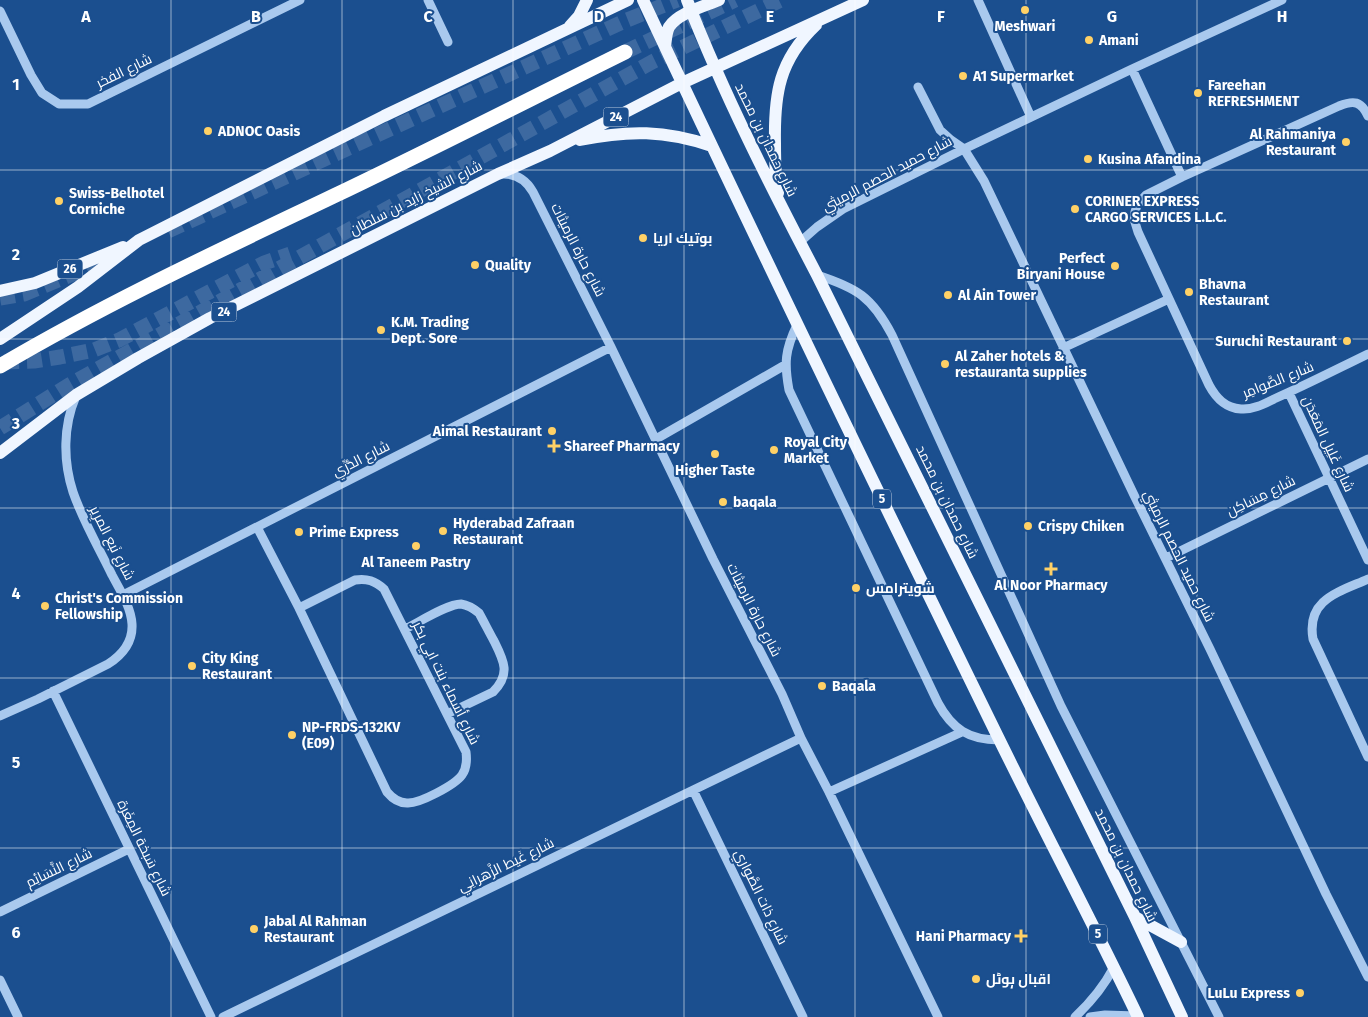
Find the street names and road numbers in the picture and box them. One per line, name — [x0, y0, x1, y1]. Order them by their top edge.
street label: شارع الفخر — [92, 50, 155, 92]
street label: شارع حمدان بن محمد — [731, 81, 801, 199]
road number: 24 — [604, 108, 628, 126]
street label: شارع حميد الحصم الرميثي — [819, 133, 956, 218]
street label: شارع الشيخ زايد بن سلطان — [347, 157, 485, 239]
street label: شارع حارة الرميثات — [547, 200, 609, 300]
road number: 26 — [58, 260, 82, 278]
road number: 24 — [212, 302, 236, 322]
street label: شارع الصَّوامِر — [1239, 358, 1316, 402]
street label: شارع غَلِيل المَعَدَن — [1298, 393, 1358, 495]
street label: شارع الدُّرِّي — [329, 437, 394, 483]
street label: شارع حمدان بن محمد — [912, 443, 982, 561]
street label: شارع مِسَاكِن — [1224, 472, 1298, 520]
street label: شارع حميد الحصم الرميثي — [1137, 487, 1218, 626]
road number: 5 — [873, 489, 891, 508]
street label: شارع نَبع المرِير — [85, 502, 138, 584]
street label: شارع حارة الرميثات — [723, 560, 785, 660]
street label: شارع أسماء بنت ابي بكر — [406, 617, 484, 749]
street label: شارع سَبخة المِغَرة — [113, 797, 175, 899]
street label: شارع حمدان بن محمد — [1091, 806, 1161, 924]
street label: شارع غَيط الزَّهرانِي — [454, 833, 558, 898]
street label: شارع النَّسَائِم — [22, 843, 95, 892]
street label: شارع ذات الصَّواري — [728, 847, 791, 949]
road number: 5 — [1089, 924, 1107, 944]

